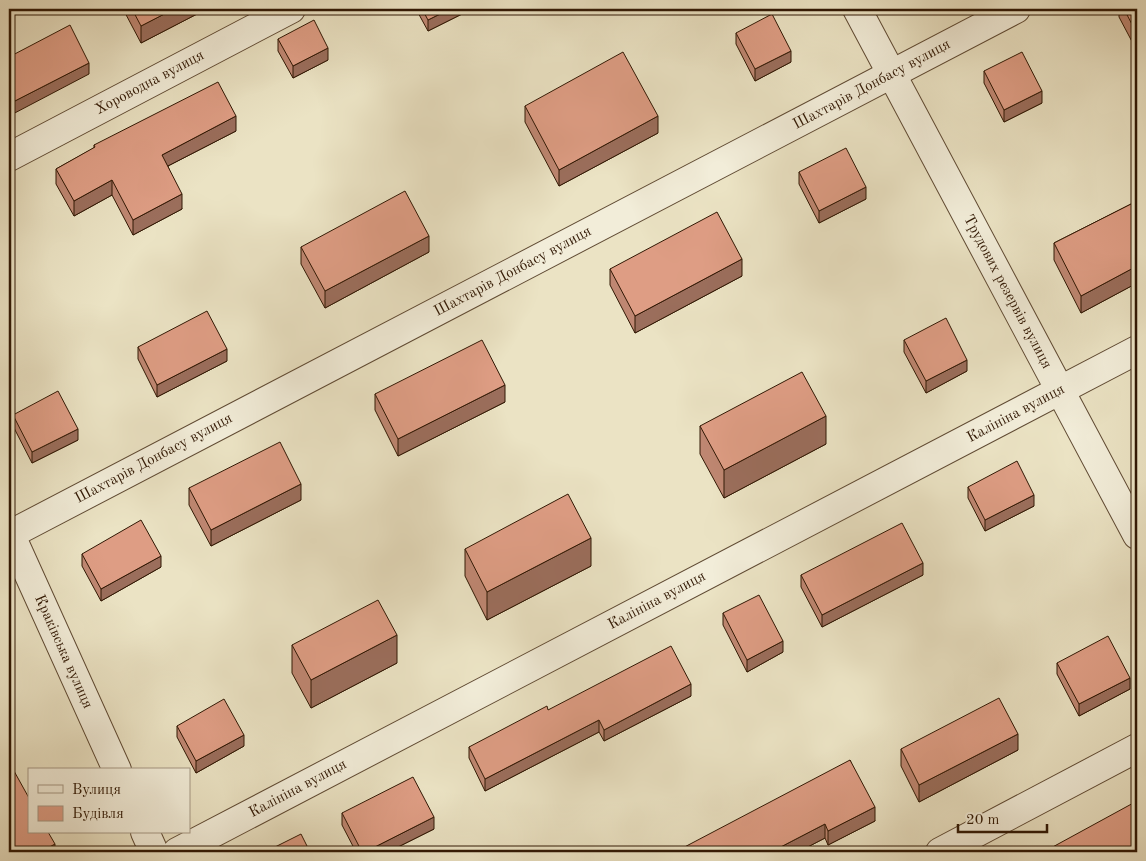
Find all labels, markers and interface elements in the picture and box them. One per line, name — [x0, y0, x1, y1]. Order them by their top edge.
street label: Шахтарів Донбасу вулиця — [791, 37, 953, 133]
street label: Хороводна вулиця — [93, 48, 207, 118]
street label: Трудових резервів вулиця — [960, 213, 1054, 372]
street label: Шахтарів Донбасу вулиця — [432, 224, 594, 320]
street label: Калініна вулиця — [965, 382, 1067, 446]
street label: Шахтарів Донбасу вулиця — [73, 411, 235, 507]
street label: Калініна вулиця — [606, 569, 708, 633]
street label: Краківська вулиця — [31, 593, 95, 711]
street label: Калініна вулиця — [247, 757, 349, 821]
legend — [28, 768, 190, 834]
text: Вулиця — [72, 783, 121, 798]
scale bar — [958, 801, 1047, 833]
text: Будівля — [72, 807, 124, 822]
text: 20 m — [966, 813, 1000, 828]

